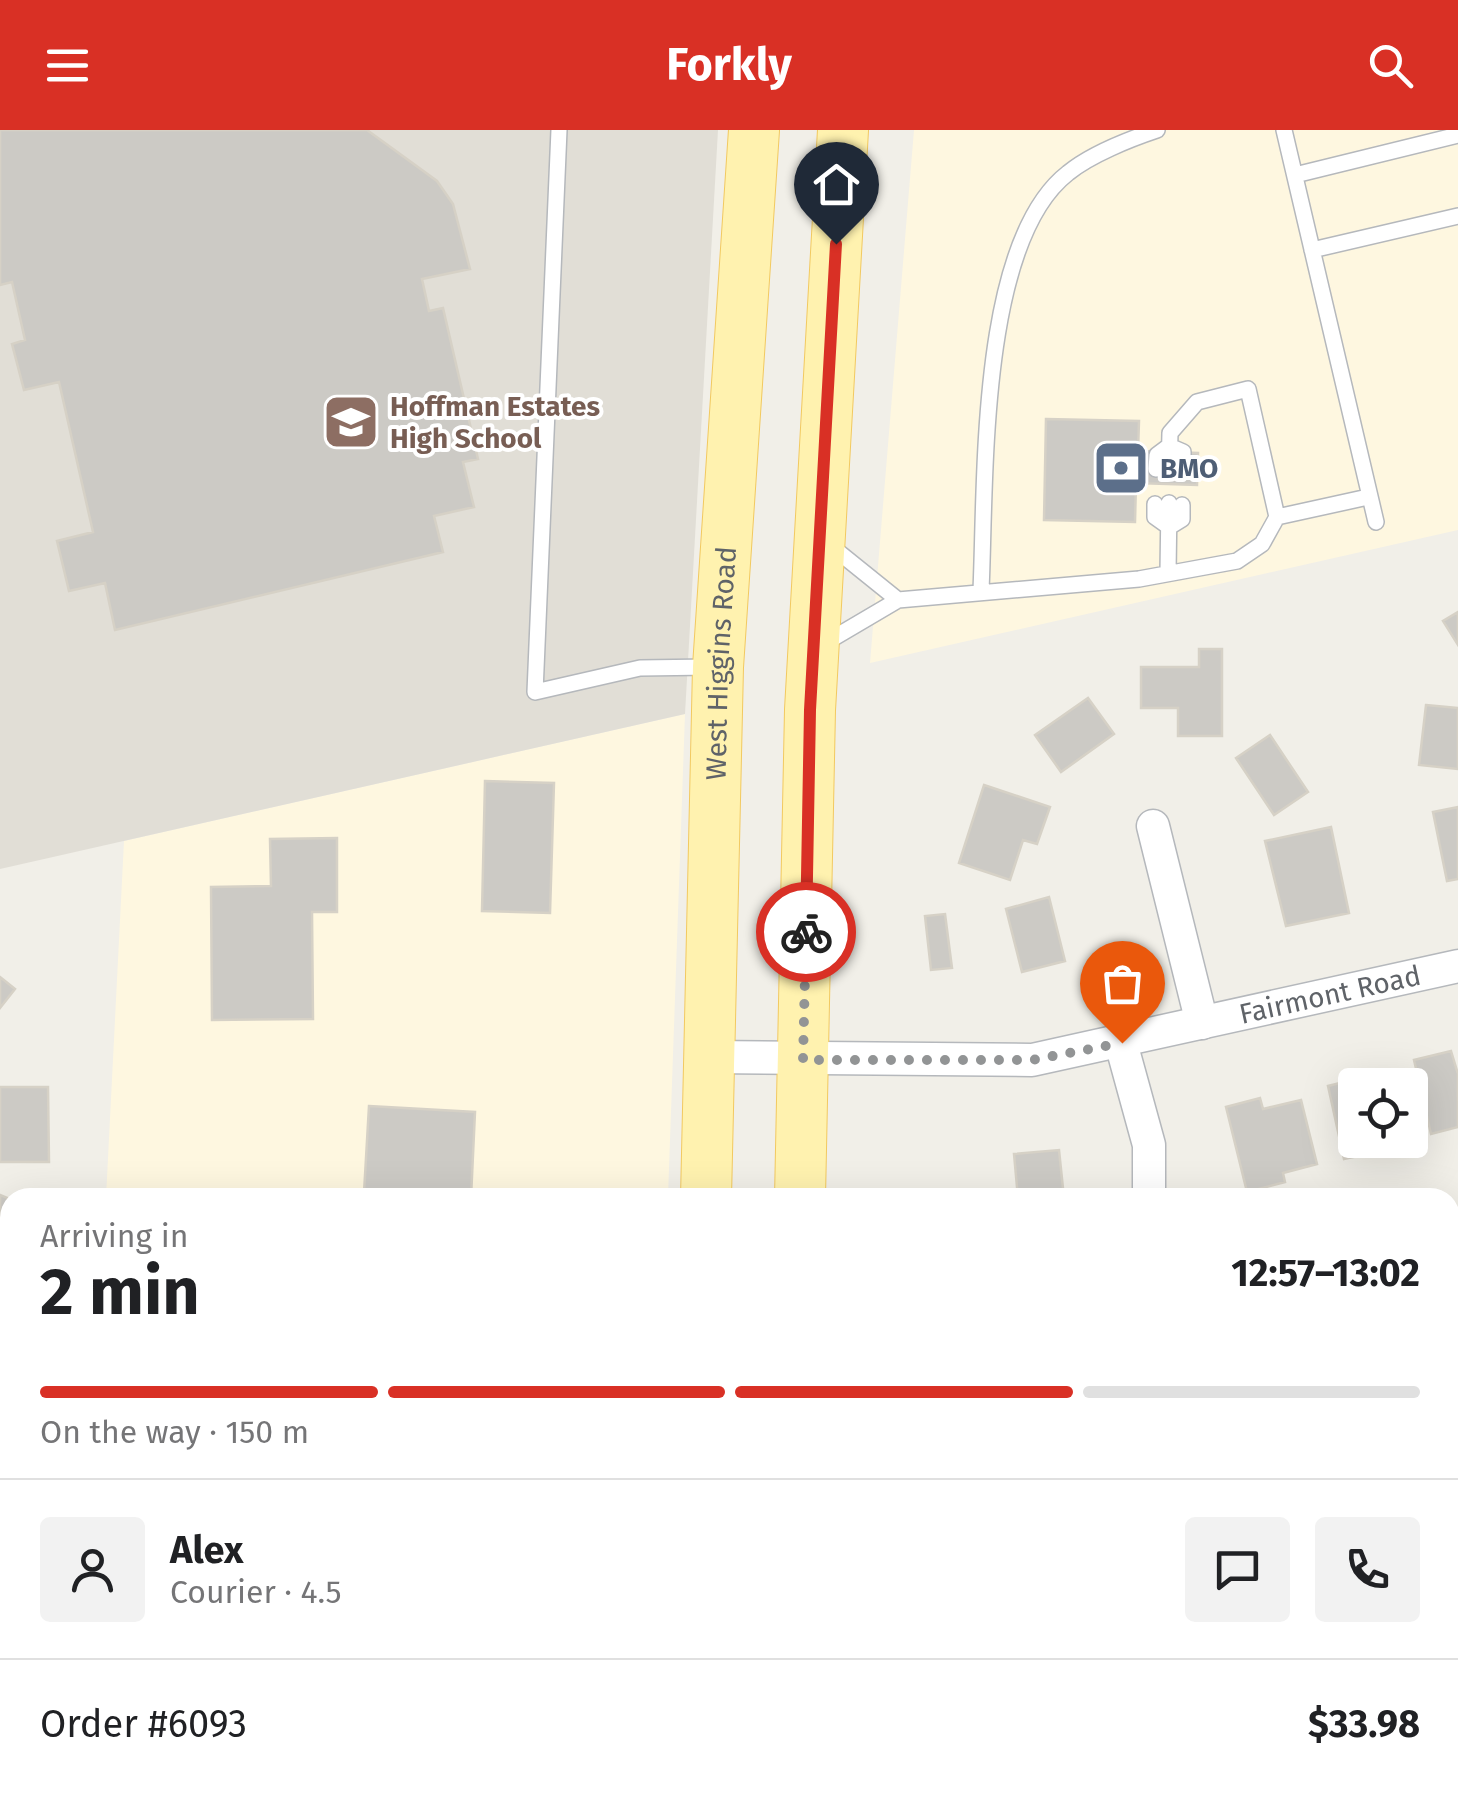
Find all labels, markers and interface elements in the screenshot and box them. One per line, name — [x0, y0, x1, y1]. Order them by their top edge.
icon: menu — [40, 38, 95, 93]
text: Forkly — [666, 38, 792, 92]
icon: search — [1363, 38, 1418, 93]
pin — [794, 142, 879, 245]
icon: home — [809, 157, 864, 212]
place label: Hoffman Estates High School — [390, 390, 600, 455]
school or university icon: Hoffman Estates High School — [321, 392, 381, 452]
bank icon: BMO — [1091, 438, 1151, 498]
place label: BMO — [1160, 452, 1218, 485]
street label: West Higgins Road — [699, 545, 743, 781]
courier — [756, 882, 856, 982]
icon: bike — [779, 905, 834, 960]
pin — [1080, 941, 1165, 1044]
icon: bag — [1095, 956, 1150, 1011]
street label: Fairmont Road — [1236, 958, 1424, 1030]
map controls — [1338, 1068, 1428, 1158]
button: locate — [1338, 1068, 1428, 1158]
text: Arriving in — [40, 1217, 188, 1255]
text: 12:57–13:02 — [1231, 1250, 1420, 1296]
text: 2 min — [40, 1253, 200, 1331]
text: On the way · 150 m — [40, 1413, 309, 1451]
button: person — [40, 1517, 145, 1622]
button: chat — [1185, 1517, 1290, 1622]
button: phone — [1315, 1517, 1420, 1622]
text: Alex — [170, 1527, 243, 1573]
text: Courier · 4.5 — [170, 1573, 341, 1611]
text: Order #6093 — [40, 1701, 247, 1747]
text: $33.98 — [1308, 1701, 1420, 1747]

